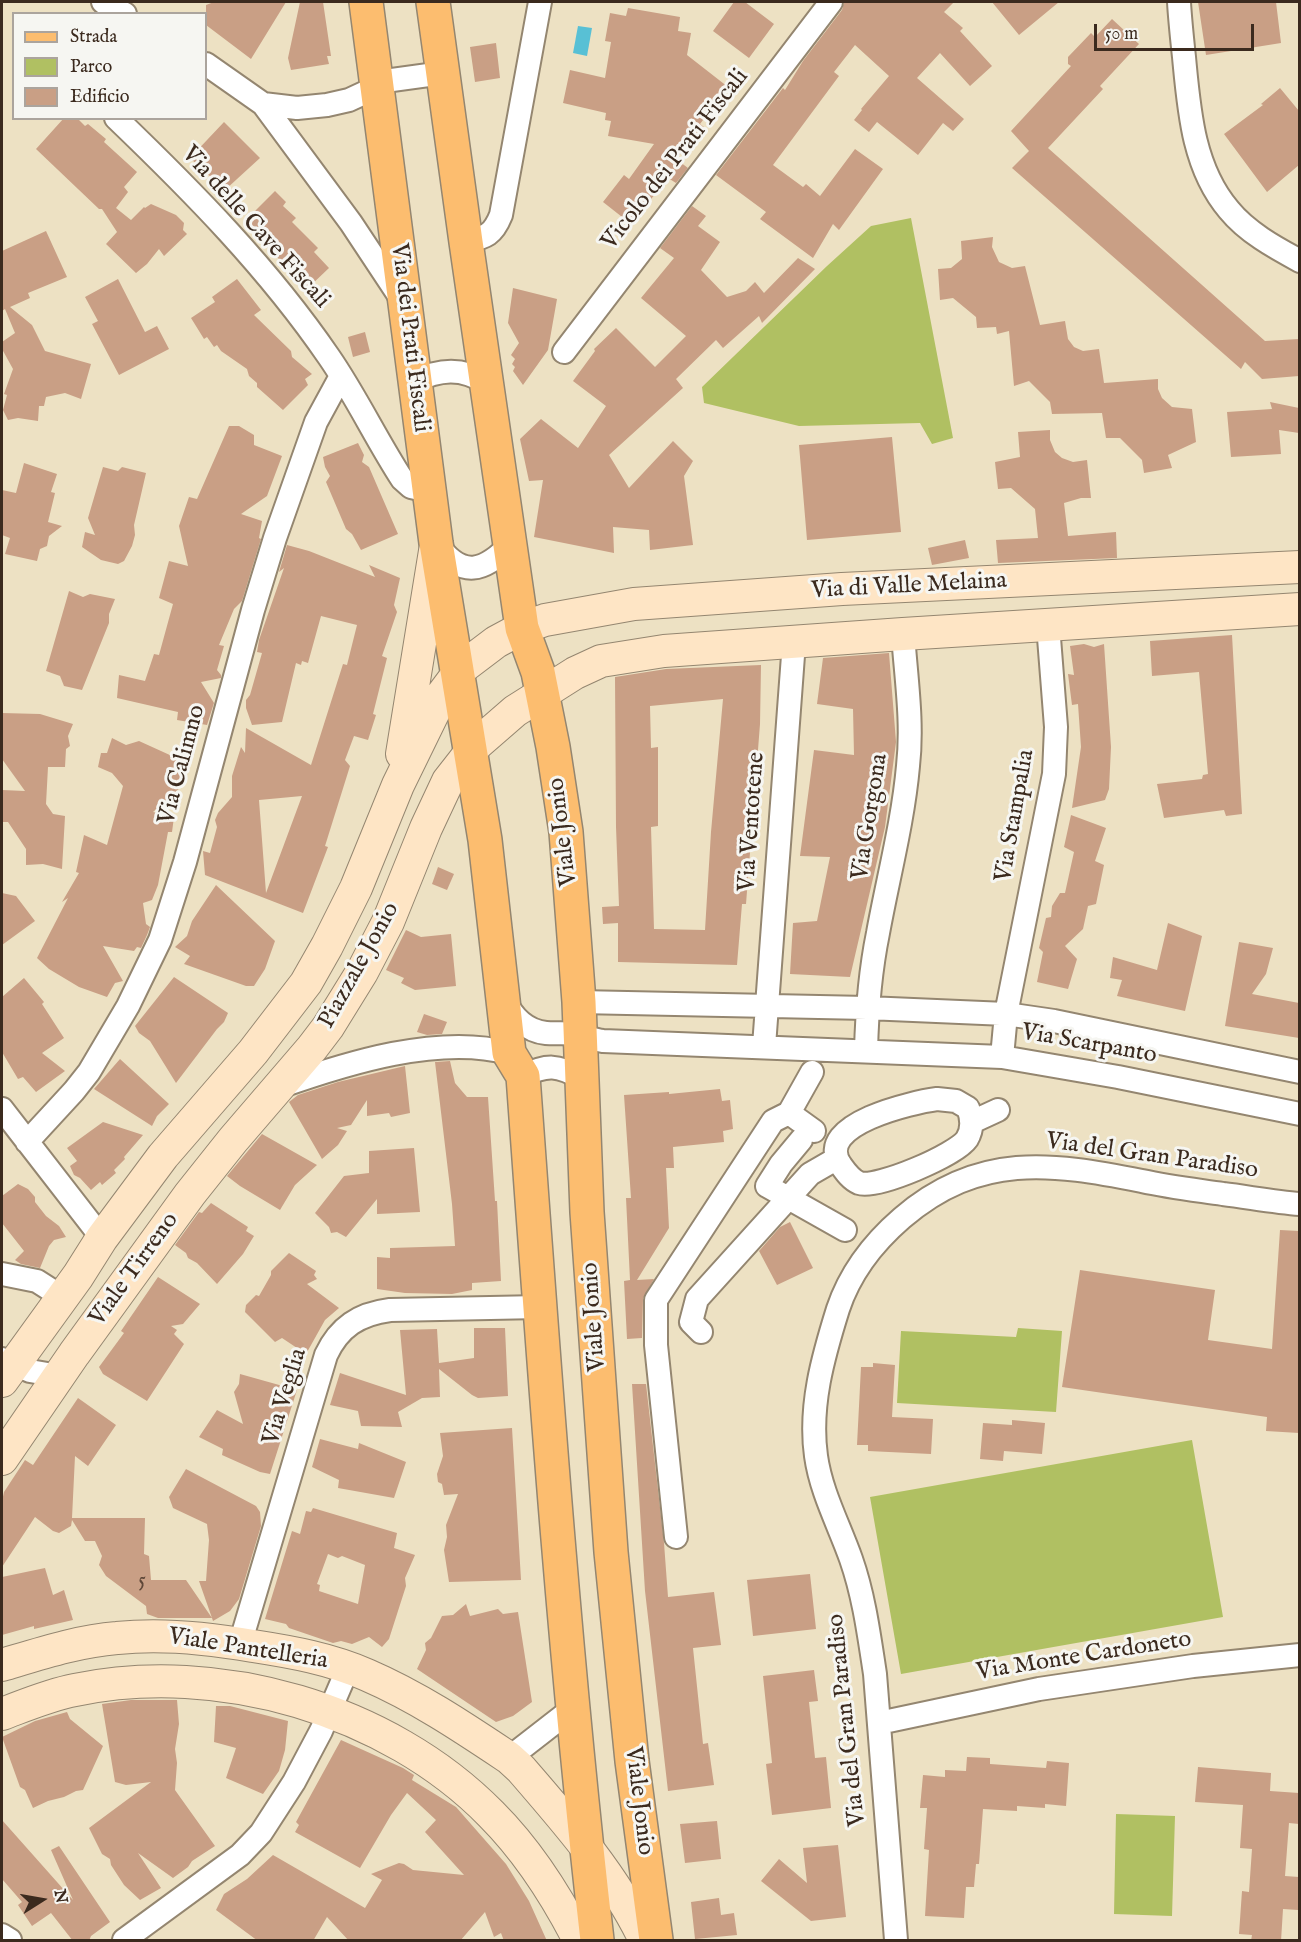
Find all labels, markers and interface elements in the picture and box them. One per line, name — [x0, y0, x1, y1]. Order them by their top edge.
legend — [12, 12, 207, 120]
scale bar — [1097, 12, 1258, 50]
text: 50 m — [1105, 23, 1138, 46]
text: Strada — [70, 26, 117, 49]
text: Parco — [70, 56, 112, 79]
street label: Vicolo dei Prati Fiscali — [596, 64, 756, 256]
text: Edificio — [70, 86, 130, 109]
street label: Via delle Cave Fiscali — [175, 141, 335, 315]
street label: Via dei Prati Fiscali — [383, 242, 435, 434]
street label: Via di Valle Melaina — [810, 567, 1008, 607]
street label: Via Calimno — [153, 702, 213, 828]
street label: Via Stampalia — [990, 748, 1042, 884]
street label: Via Ventotene — [734, 751, 772, 893]
street label: Via Gorgona — [847, 752, 895, 882]
street label: Viale Jonio — [543, 776, 585, 888]
street label: Piazzale Jonio — [313, 898, 407, 1034]
street label: Via Scarpanto — [1019, 1019, 1159, 1071]
street label: Via del Gran Paradiso — [1044, 1128, 1260, 1186]
street label: Viale Tirreno — [84, 1208, 186, 1332]
street label: Viale Jonio — [577, 1262, 613, 1372]
street label: Via Veglia — [258, 1345, 314, 1449]
house number: 5 — [138, 1569, 146, 1595]
street label: Via del Gran Paradiso — [823, 1612, 873, 1828]
street label: Viale Pantelleria — [166, 1623, 330, 1677]
street label: Via Monte Cardoneto — [975, 1626, 1193, 1688]
street label: Viale Jonio — [617, 1745, 659, 1857]
north arrow — [12, 1870, 72, 1930]
text: N — [49, 1888, 71, 1905]

